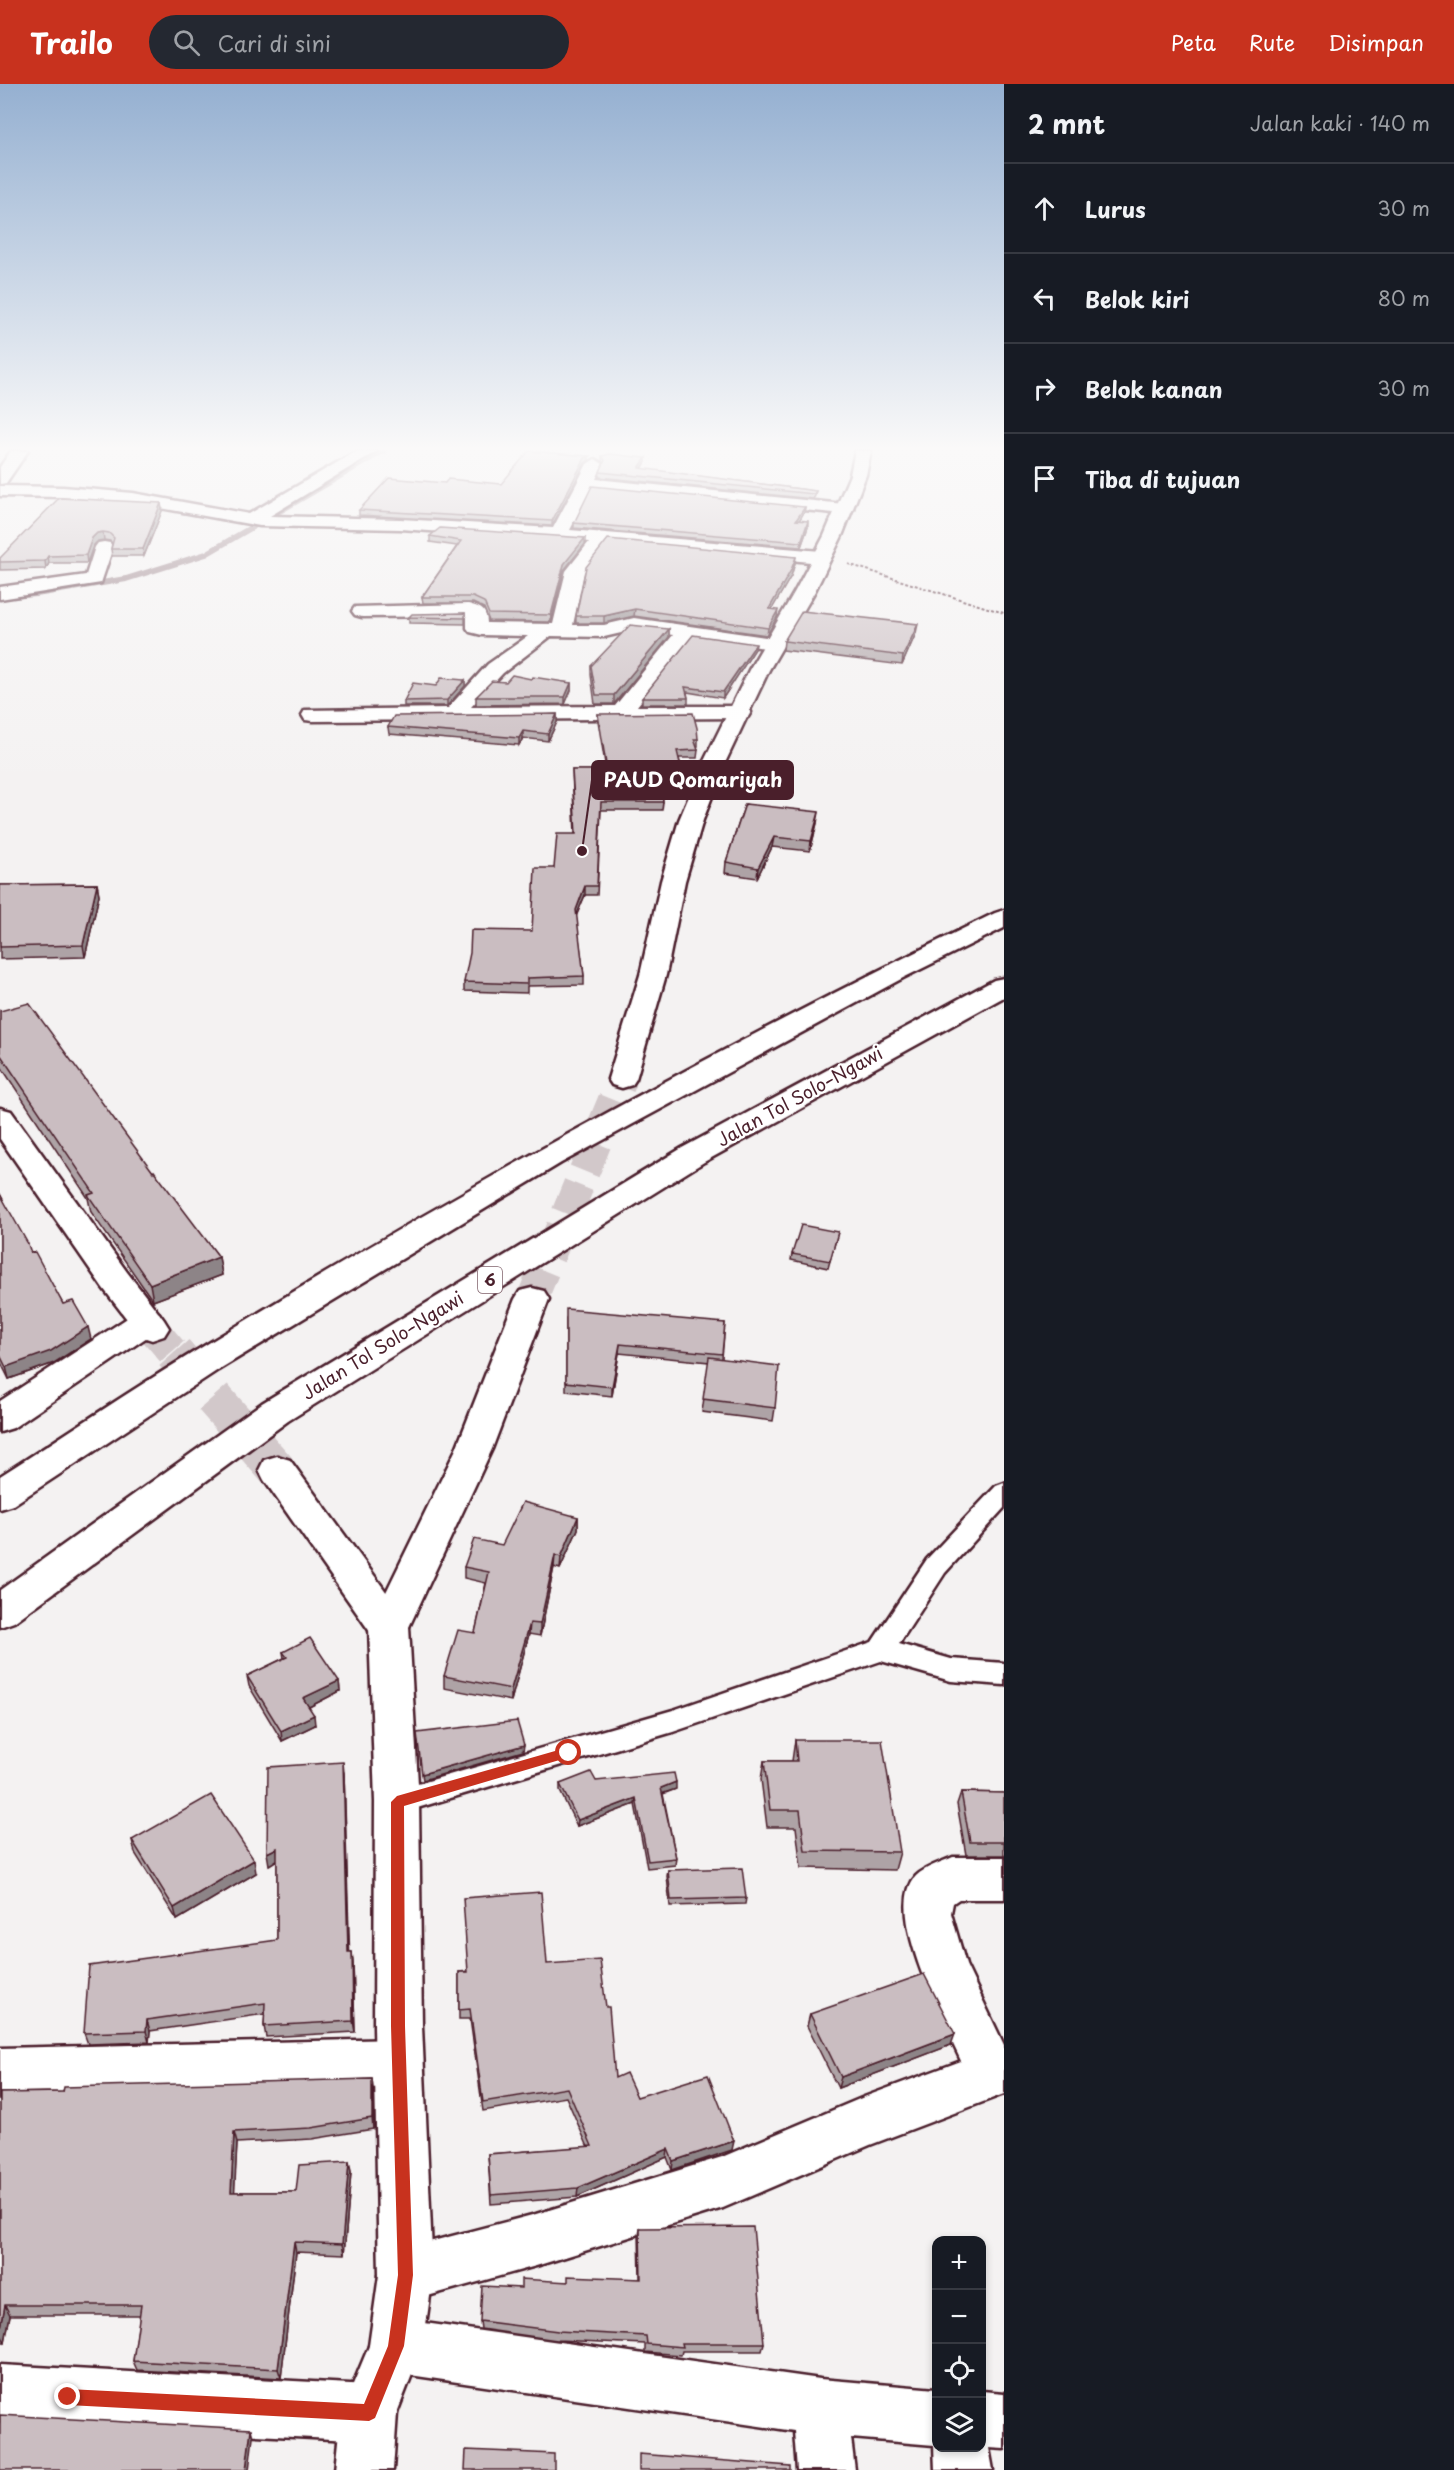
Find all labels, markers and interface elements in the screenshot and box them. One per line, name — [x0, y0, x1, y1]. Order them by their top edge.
search box — [149, 15, 569, 69]
text: Trailo — [30, 21, 113, 64]
icon: search — [170, 26, 203, 59]
text: Cari di sini — [218, 26, 331, 59]
text: Peta — [1171, 26, 1216, 58]
text: Rute — [1249, 26, 1295, 58]
text: Disimpan — [1328, 26, 1424, 58]
text: 2 mnt — [1028, 104, 1105, 143]
text: Jalan kaki · 140 m — [1250, 108, 1430, 138]
icon: ahead — [1028, 192, 1061, 225]
text: Lurus — [1085, 192, 1146, 225]
text: 30 m — [1377, 193, 1430, 223]
icon: left — [1028, 282, 1061, 315]
text: Belok kiri — [1085, 282, 1189, 315]
text: 80 m — [1378, 283, 1430, 313]
icon: right — [1028, 372, 1061, 405]
text: Belok kanan — [1085, 372, 1222, 405]
text: 30 m — [1377, 373, 1430, 403]
icon: arrive — [1028, 462, 1061, 495]
text: Tiba di tujuan — [1085, 462, 1240, 495]
callout: PAUD Qomariyah — [592, 761, 793, 799]
text: PAUD Qomariyah — [604, 764, 783, 794]
street label: Jalan Tol Solo–Ngawi — [711, 1039, 887, 1153]
road number: 6 — [478, 1267, 502, 1293]
street label: Jalan Tol Solo–Ngawi — [296, 1284, 468, 1405]
route start — [555, 1739, 581, 1765]
map controls — [932, 2236, 986, 2452]
button: + — [932, 2236, 986, 2290]
button: − — [932, 2290, 986, 2344]
button: locate — [932, 2344, 986, 2398]
route end — [54, 2383, 80, 2409]
button: layers — [932, 2398, 986, 2452]

